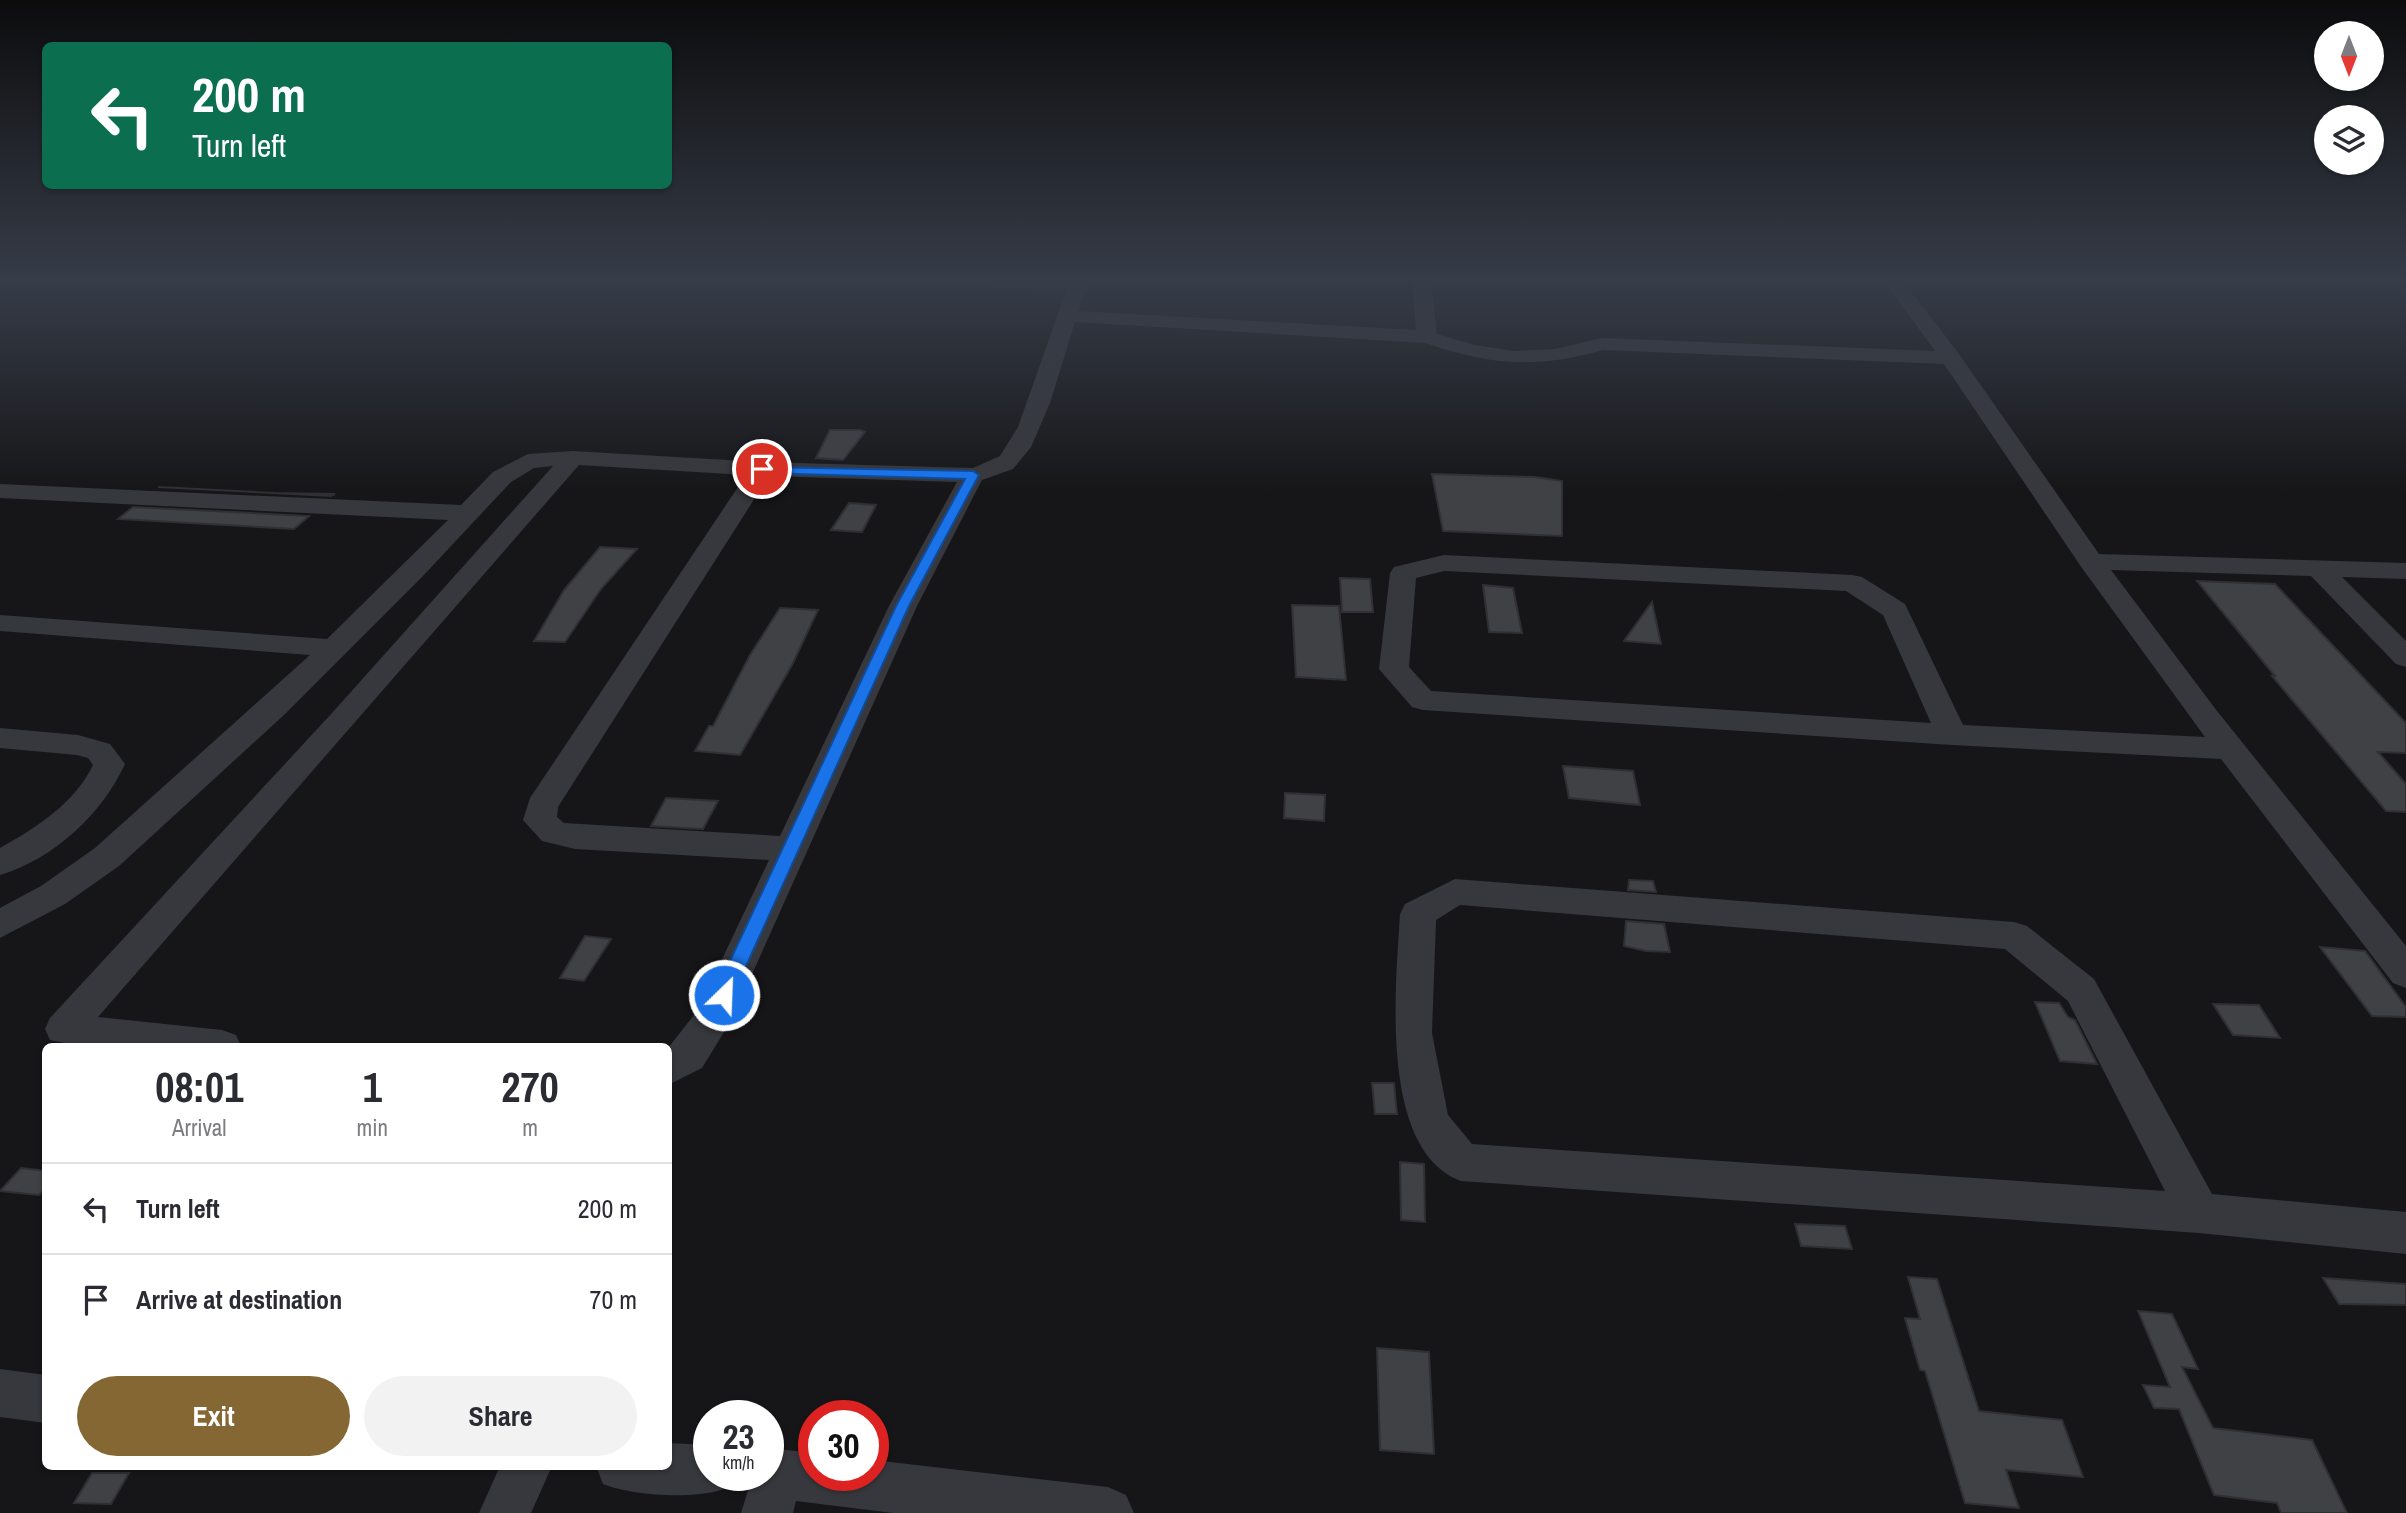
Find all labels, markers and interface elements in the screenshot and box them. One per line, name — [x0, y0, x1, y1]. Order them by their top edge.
north arrow — [2314, 21, 2384, 91]
map controls — [2314, 21, 2384, 175]
text: 200 m — [192, 61, 306, 127]
icon: left — [77, 70, 168, 161]
button: layers — [2314, 105, 2384, 175]
text: Turn left — [192, 124, 286, 167]
pin — [732, 439, 792, 499]
icon: arrive — [743, 450, 781, 488]
position arrow — [687, 958, 761, 1032]
text: 08:01 — [155, 1059, 243, 1115]
text: 1 — [363, 1059, 382, 1115]
text: 270 — [501, 1059, 559, 1115]
text: Arrival — [172, 1112, 227, 1143]
text: min — [357, 1112, 388, 1143]
text: m — [522, 1112, 538, 1143]
icon: left — [77, 1190, 115, 1228]
text: Turn left — [136, 1191, 220, 1226]
text: 200 m — [578, 1191, 637, 1226]
icon: arrive — [77, 1281, 115, 1319]
text: Arrive at destination — [136, 1282, 342, 1317]
text: 70 m — [590, 1282, 637, 1317]
button: Exit — [77, 1376, 350, 1456]
button: Share — [364, 1376, 637, 1456]
speed limit sign: 30 — [798, 1400, 889, 1491]
text: 23 — [723, 1413, 754, 1460]
text: km/h — [723, 1450, 755, 1475]

